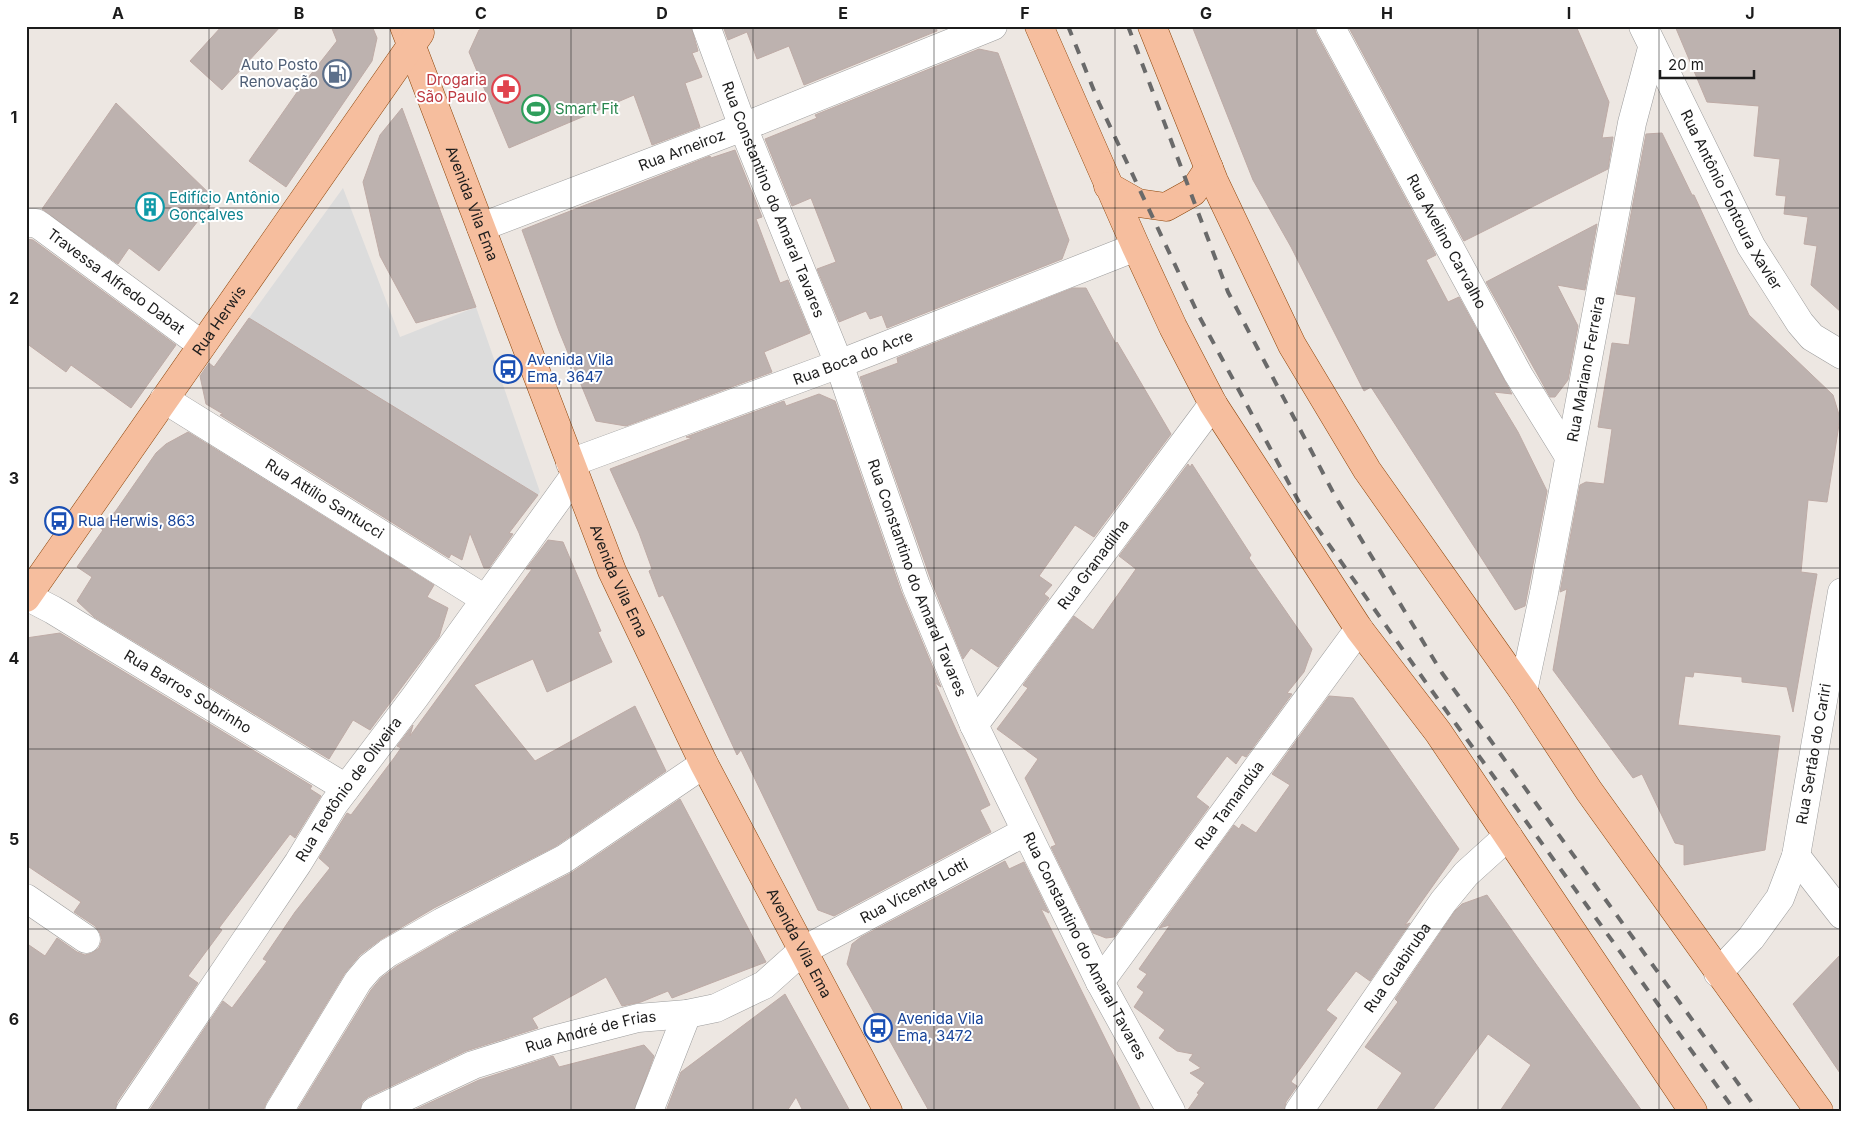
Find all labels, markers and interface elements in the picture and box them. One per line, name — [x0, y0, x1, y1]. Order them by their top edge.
text: A — [112, 3, 124, 23]
text: B — [294, 3, 304, 23]
text: C — [475, 3, 487, 23]
text: D — [656, 3, 668, 23]
text: E — [838, 3, 848, 23]
text: F — [1020, 3, 1030, 23]
text: G — [1200, 3, 1212, 23]
text: H — [1381, 3, 1393, 23]
text: I — [1567, 3, 1571, 23]
text: J — [1745, 3, 1755, 23]
scale bar — [1660, 48, 1754, 80]
place label: Auto Posto Renovação — [239, 55, 318, 91]
text: 20 m — [1668, 55, 1704, 74]
fuel station icon: Auto Posto Renovação — [322, 59, 352, 89]
place label: Drogaria São Paulo — [416, 70, 487, 106]
pharmacy icon: Drogaria São Paulo — [491, 74, 521, 104]
street label: Rua Constantino do Amaral Tavares — [718, 78, 829, 320]
sports icon: Smart Fit — [521, 94, 551, 124]
place label: Smart Fit — [555, 99, 619, 118]
street label: Rua Antônio Fontoura Xavier — [1677, 106, 1787, 294]
text: 1 — [11, 107, 17, 127]
street label: Rua Arneiroz — [636, 125, 728, 175]
street label: Avenida Vila Ema — [442, 143, 503, 263]
street label: Rua Avelino Carvalho — [1403, 171, 1491, 312]
place label: Edifício Antônio Gonçalves — [169, 188, 280, 224]
building icon: Edifício Antônio Gonçalves — [135, 192, 165, 222]
street label: Travessa Alfredo Dabat — [44, 224, 189, 338]
street label: Rua Herwis — [188, 282, 250, 359]
text: 2 — [9, 288, 19, 308]
street label: Rua Mariano Ferreira — [1562, 295, 1608, 444]
street label: Rua Boca do Acre — [790, 326, 916, 389]
place label: Avenida Vila Ema, 3647 — [527, 350, 614, 386]
bus stop icon: Avenida Vila Ema, 3647 — [493, 354, 523, 384]
street label: Rua Attílio Santucci — [262, 454, 388, 543]
street label: Rua Constantino do Amaral Tavares — [864, 456, 971, 700]
text: 3 — [9, 468, 19, 488]
bus stop icon: Rua Herwis, 863 — [44, 506, 74, 536]
place label: Rua Herwis, 863 — [78, 511, 195, 530]
street label: Rua Granadilha — [1053, 515, 1133, 613]
street label: Avenida Vila Ema — [586, 522, 652, 640]
street label: Rua Barros Sobrinho — [121, 645, 255, 737]
text: 4 — [9, 648, 20, 668]
street label: Rua Sertão do Cariri — [1792, 682, 1835, 826]
street label: Rua Teotônio de Oliveira — [291, 713, 406, 865]
street label: Rua Tamandúa — [1190, 757, 1268, 853]
text: 5 — [9, 829, 19, 849]
street label: Rua Constantino do Amaral Tavares — [1019, 829, 1151, 1063]
street label: Rua Vicente Lotti — [857, 854, 971, 927]
street label: Avenida Vila Ema — [763, 885, 836, 1001]
street label: Rua Guabiruba — [1360, 919, 1435, 1016]
street label: Rua André de Frias — [523, 1007, 657, 1057]
text: 6 — [9, 1009, 19, 1029]
place label: Avenida Vila Ema, 3472 — [897, 1009, 984, 1045]
bus stop icon: Avenida Vila Ema, 3472 — [863, 1013, 893, 1043]

